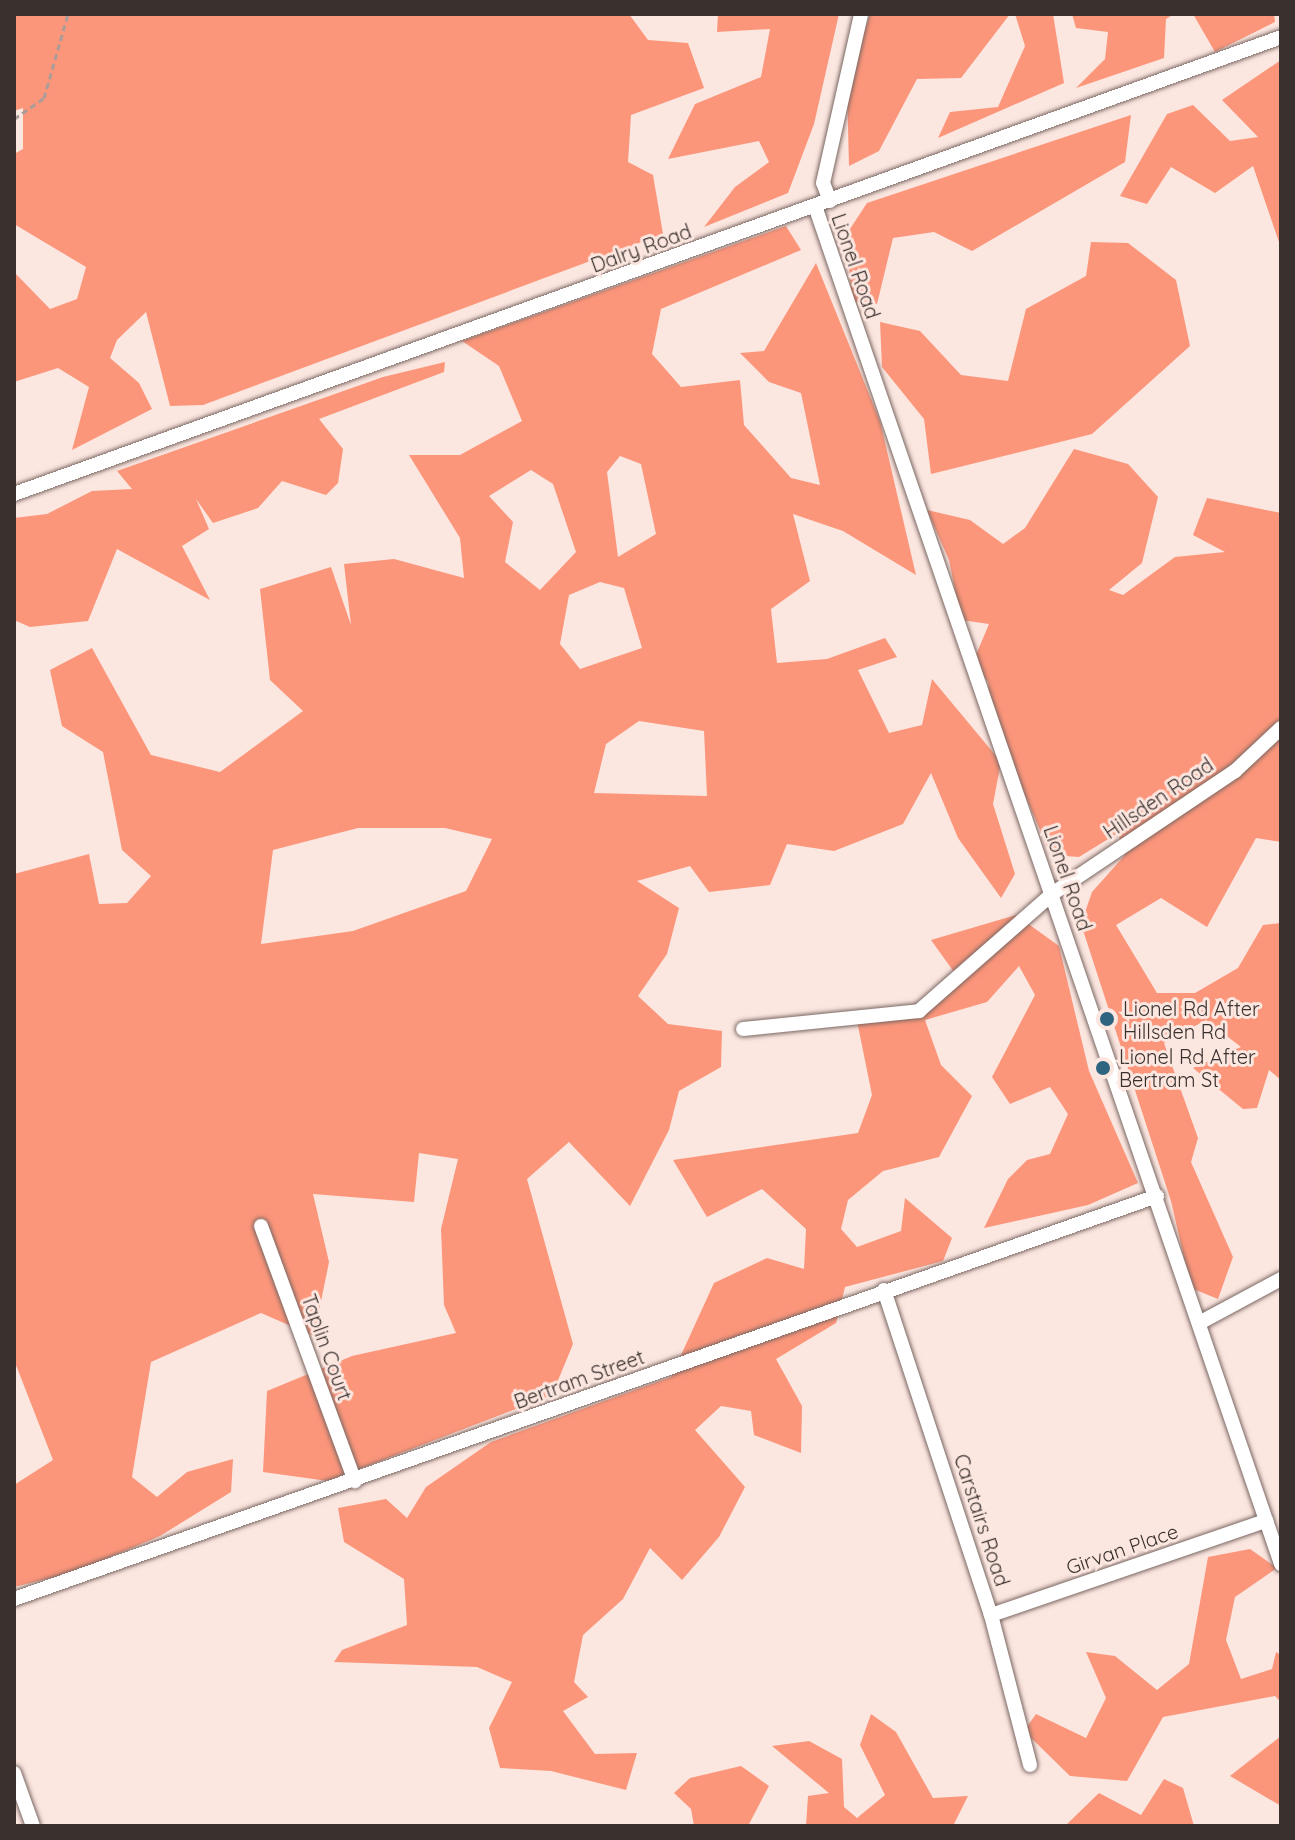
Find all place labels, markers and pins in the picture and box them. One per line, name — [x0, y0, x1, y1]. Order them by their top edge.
place label: Lionel Rd After Hillsden Rd — [1123, 996, 1260, 1043]
marker: Lionel Rd After Hillsden Rd — [1098, 1010, 1116, 1028]
place label: Lionel Rd After Bertram St — [1119, 1044, 1256, 1091]
marker: Lionel Rd After Bertram St — [1094, 1059, 1112, 1077]

